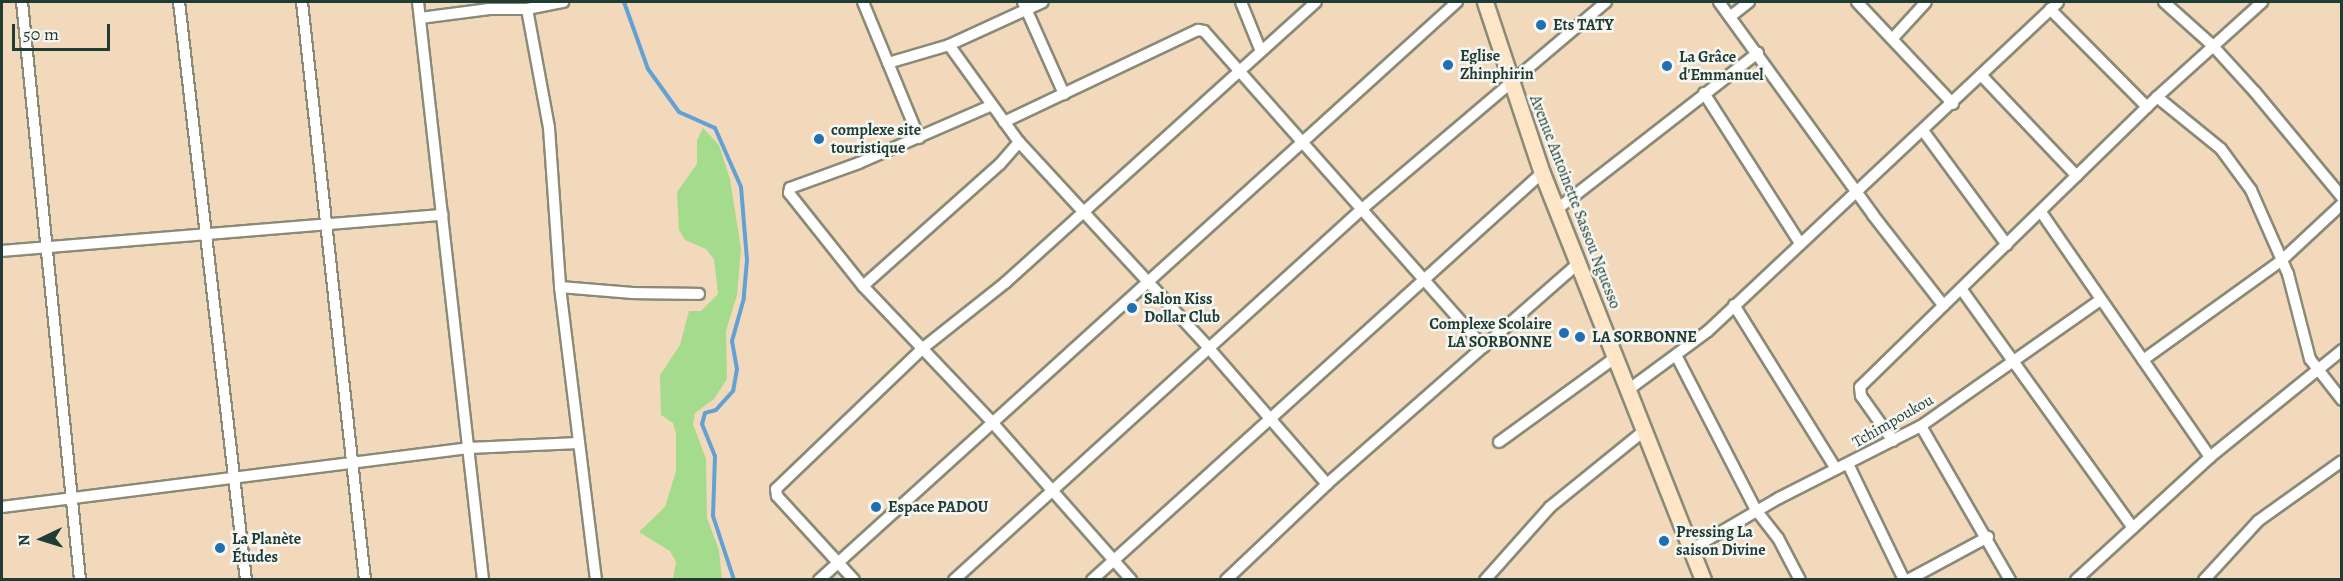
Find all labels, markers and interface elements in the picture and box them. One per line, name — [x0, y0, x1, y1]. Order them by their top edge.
scale bar — [15, 12, 112, 50]
place label: Ets TATY — [1553, 15, 1614, 35]
marker: Ets TATY — [1534, 18, 1548, 32]
text: 50 m — [23, 22, 59, 46]
place label: Eglise Zhinphirin — [1460, 46, 1534, 84]
place label: La Grâce d'Emmanuel — [1679, 47, 1763, 85]
marker: Eglise Zhinphirin — [1441, 58, 1455, 72]
marker: La Grâce d'Emmanuel — [1660, 59, 1674, 73]
street label: Avenue Antoinette Sassou Nguesso — [1525, 92, 1625, 312]
place label: complexe site touristique — [831, 120, 921, 158]
marker: complexe site touristique — [812, 132, 826, 146]
place label: Salon Kiss Dollar Club — [1144, 289, 1220, 327]
marker: Salon Kiss Dollar Club — [1125, 301, 1139, 315]
place label: Complexe Scolaire LA SORBONNE — [1429, 314, 1552, 352]
marker: Complexe Scolaire LA SORBONNE — [1557, 326, 1571, 340]
place label: LA SORBONNE — [1592, 327, 1697, 347]
marker: LA SORBONNE — [1573, 330, 1587, 344]
street label: Tchimpoukou — [1849, 390, 1937, 452]
place label: Espace PADOU — [888, 497, 988, 517]
marker: Espace PADOU — [869, 500, 883, 514]
north arrow — [12, 509, 72, 569]
place label: Pressing La saison Divine — [1676, 522, 1766, 560]
place label: La Planète Études — [232, 529, 301, 567]
text: N — [13, 534, 35, 547]
marker: Pressing La saison Divine — [1657, 534, 1671, 548]
marker: La Planète Études — [213, 541, 227, 555]

